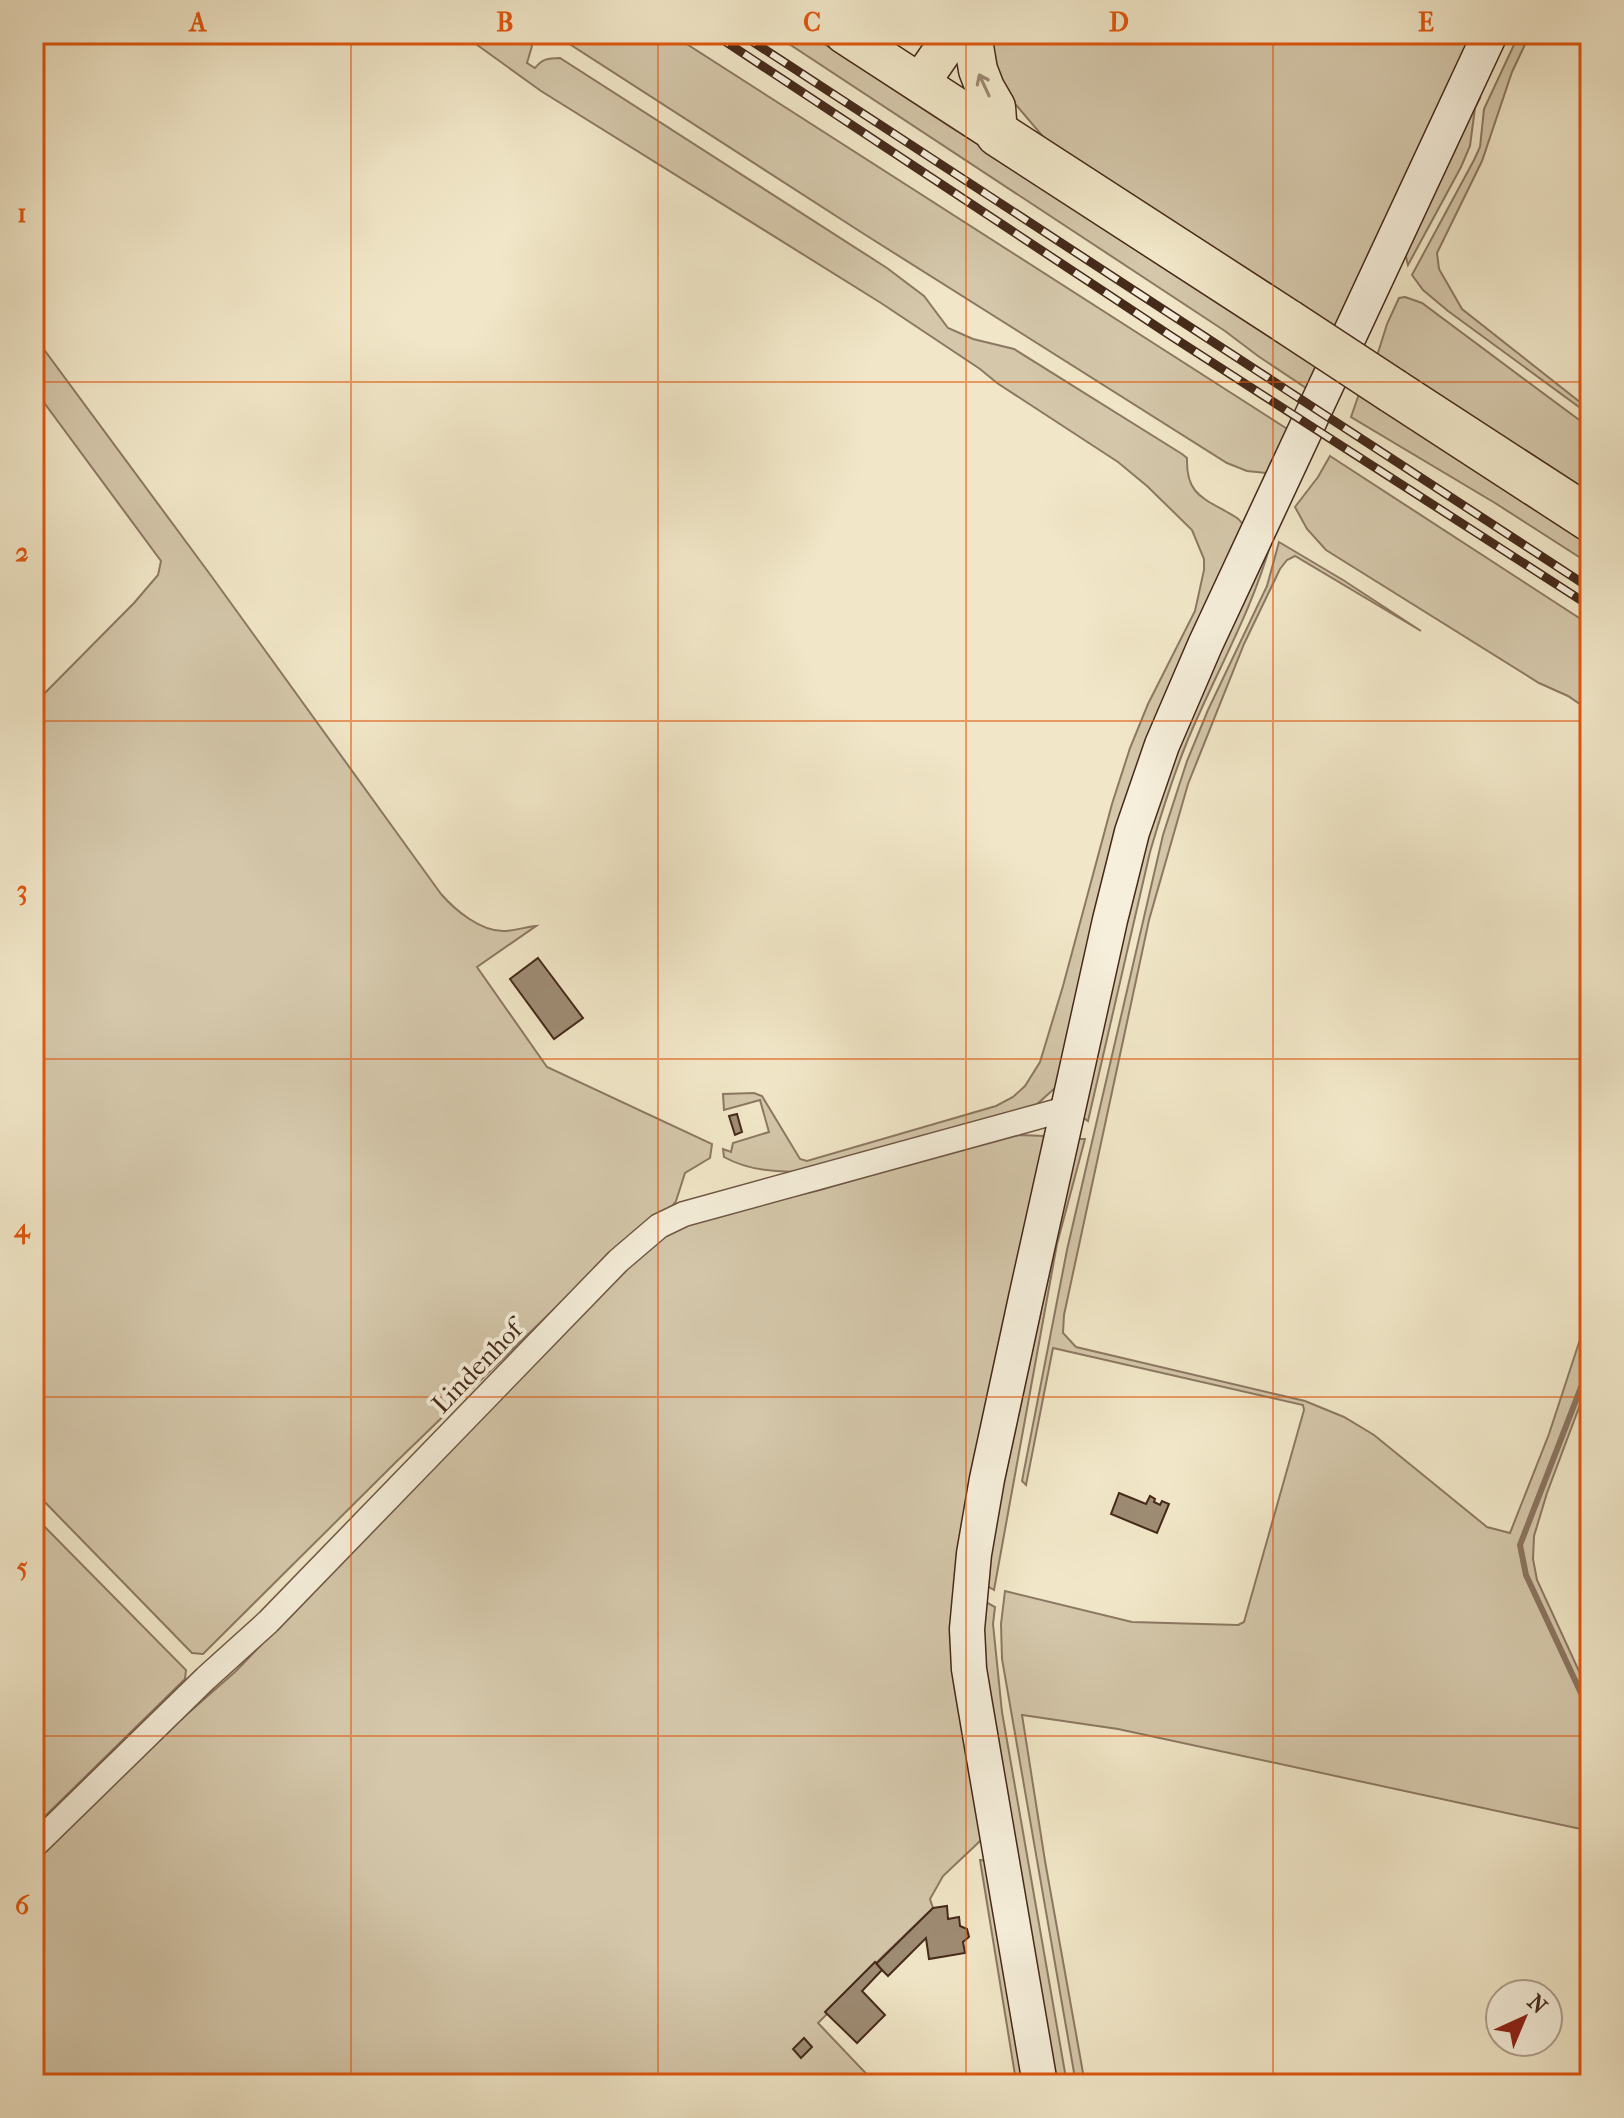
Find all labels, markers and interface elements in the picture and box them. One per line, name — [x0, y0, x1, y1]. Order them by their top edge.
text: A — [188, 7, 208, 38]
text: B — [497, 7, 514, 38]
text: C — [803, 7, 821, 38]
text: D — [1109, 7, 1129, 38]
text: E — [1418, 7, 1434, 38]
one-way arrow — [976, 73, 991, 97]
text: 1 — [17, 198, 27, 229]
text: 2 — [15, 537, 29, 568]
text: 3 — [17, 875, 27, 906]
text: 4 — [13, 1213, 31, 1245]
street label: Lindenhof — [425, 1310, 532, 1420]
text: 5 — [16, 1552, 28, 1583]
text: 6 — [15, 1890, 30, 1921]
north arrow — [1484, 1978, 1564, 2058]
text: N — [1522, 1989, 1552, 2020]

